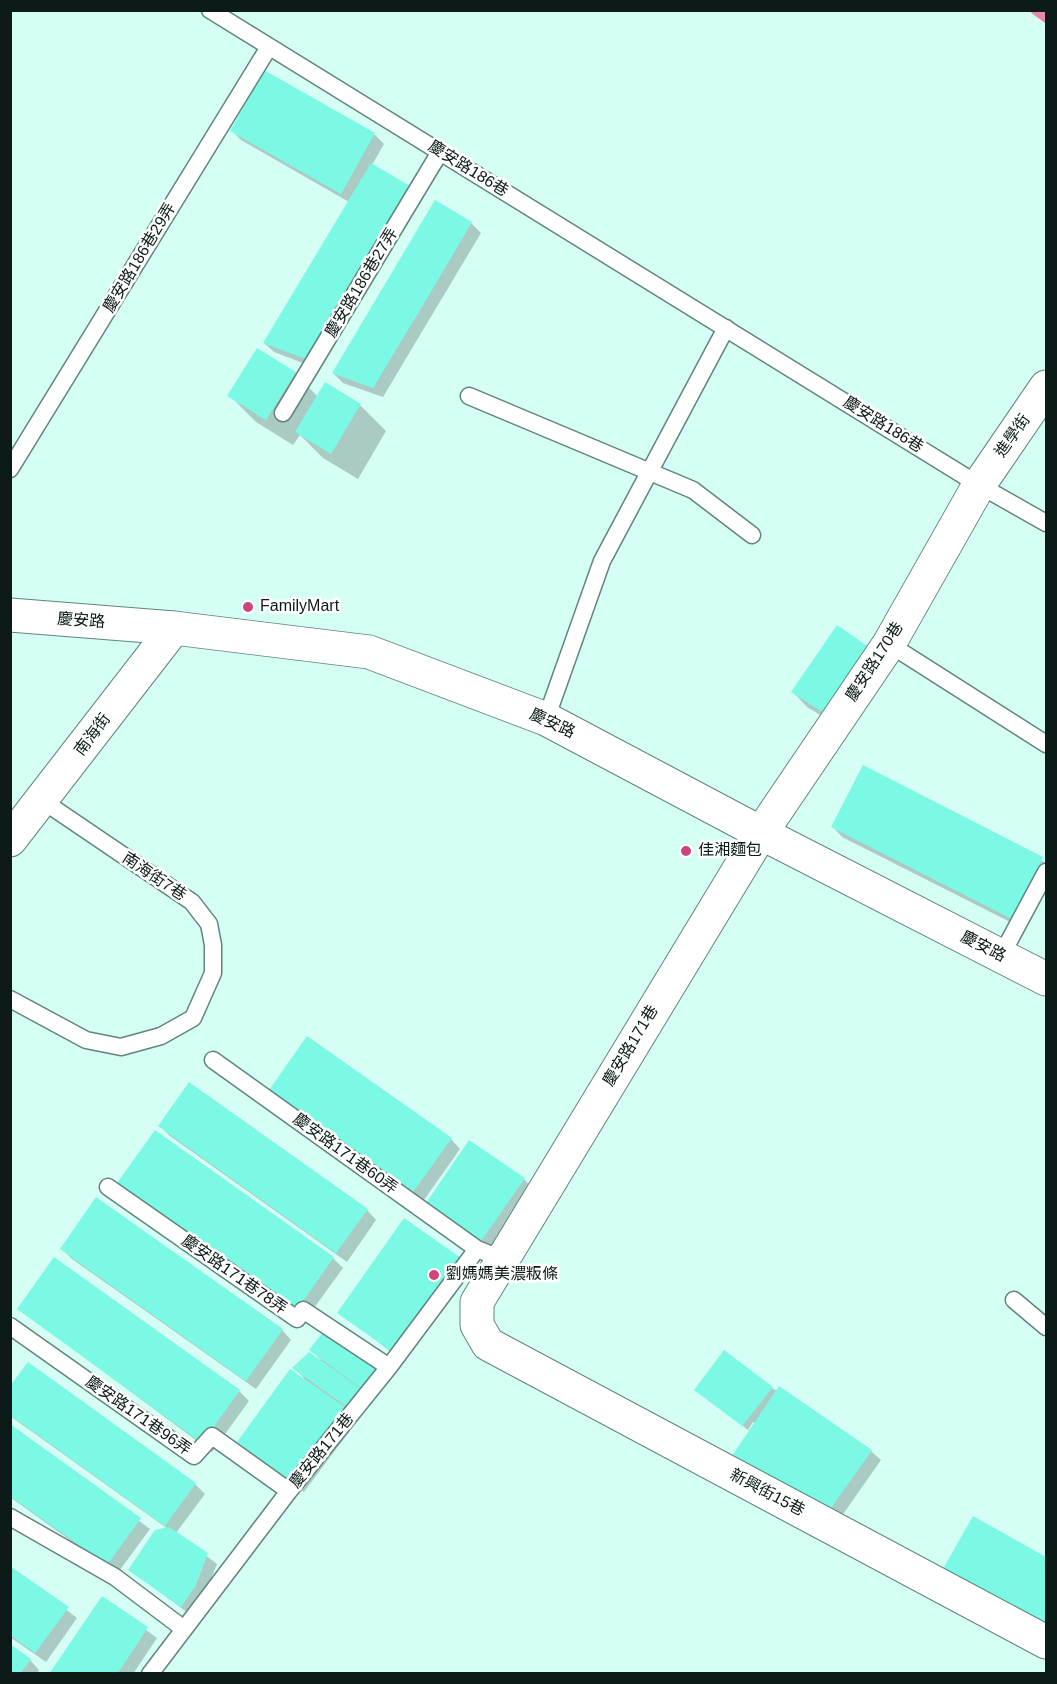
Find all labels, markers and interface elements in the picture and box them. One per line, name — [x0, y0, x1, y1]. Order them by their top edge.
street label: 慶安路186巷 — [424, 137, 512, 201]
street label: 慶安路186巷29弄 — [100, 200, 180, 316]
street label: 慶安路186巷27弄 — [322, 225, 402, 341]
street label: 慶安路186巷 — [839, 393, 927, 457]
street label: 進學街 — [991, 411, 1035, 461]
place label: FamilyMart — [260, 597, 339, 617]
marker: FamilyMart — [241, 600, 255, 614]
street label: 慶安路 — [56, 610, 106, 632]
street label: 慶安路170巷 — [842, 619, 908, 705]
street label: 慶安路 — [526, 705, 578, 743]
street label: 南海街 — [71, 710, 115, 760]
place label: 佳湘麵包 — [698, 841, 762, 861]
marker: 佳湘麵包 — [679, 844, 693, 858]
street label: 南海街7巷 — [118, 849, 190, 905]
street label: 慶安路 — [957, 928, 1009, 966]
street label: 慶安路171巷 — [599, 1002, 663, 1090]
street label: 慶安路171巷60弄 — [289, 1110, 401, 1198]
street label: 慶安路171巷78弄 — [178, 1231, 290, 1319]
place label: 劉媽媽美濃粄條 — [446, 1265, 558, 1285]
marker: 劉媽媽美濃粄條 — [427, 1268, 441, 1282]
street label: 慶安路171巷96弄 — [82, 1372, 194, 1460]
street label: 慶安路171巷 — [286, 1410, 358, 1492]
street label: 新興街15巷 — [726, 1465, 808, 1521]

